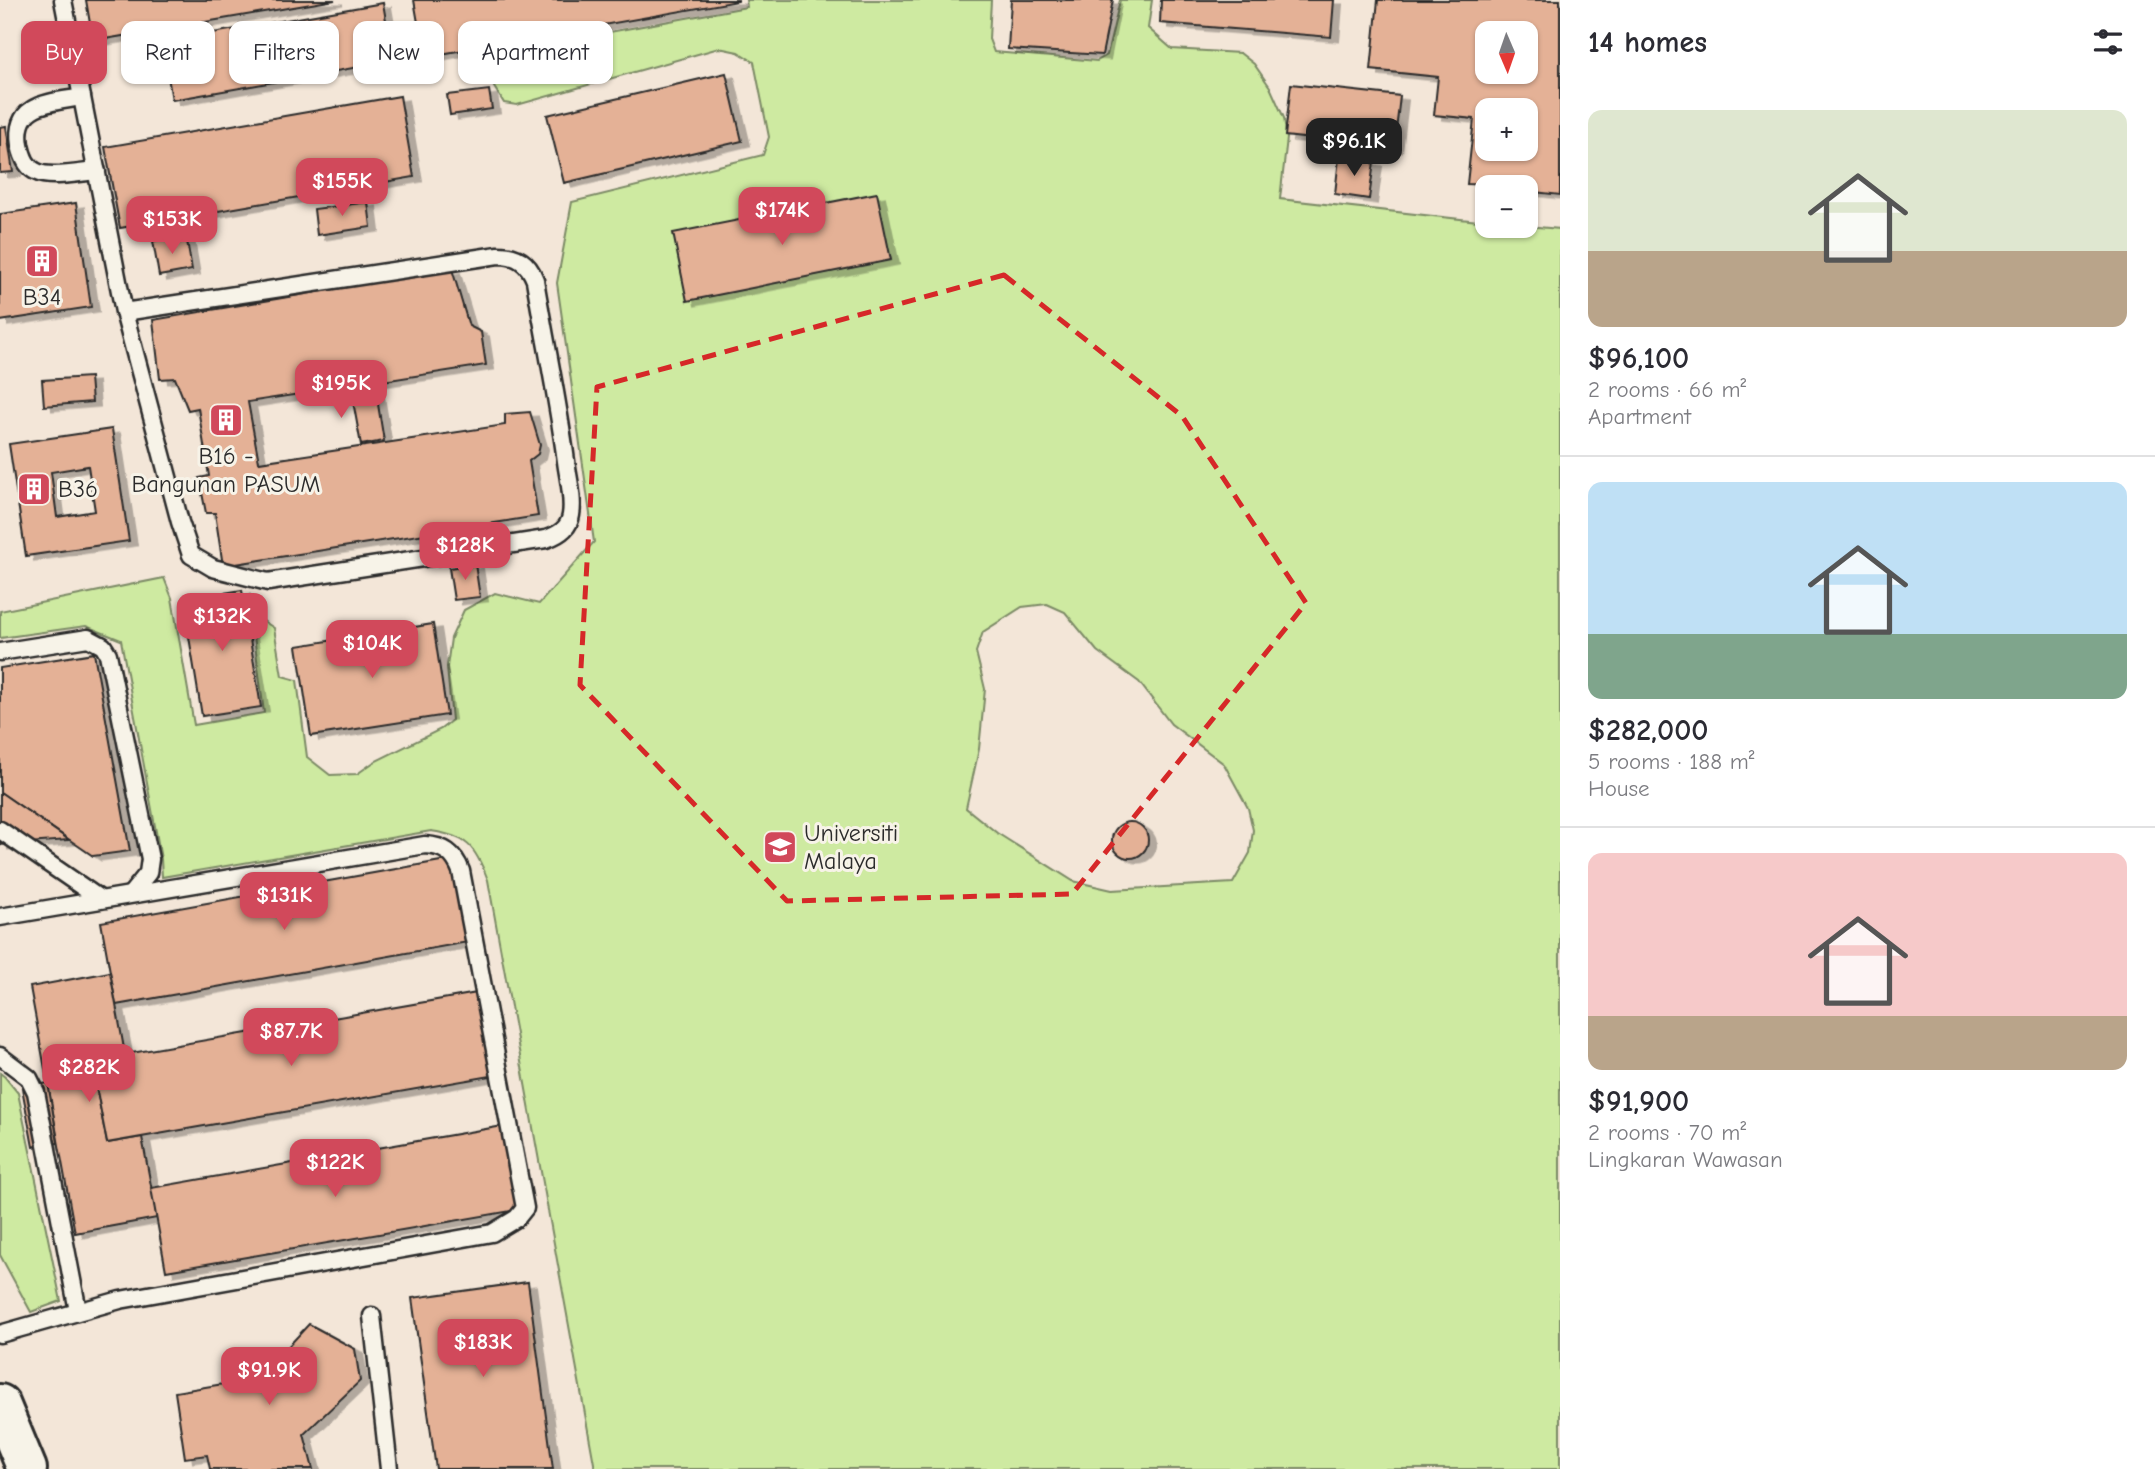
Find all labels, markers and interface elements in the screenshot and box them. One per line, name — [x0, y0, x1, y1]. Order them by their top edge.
chip: Buy — [21, 21, 107, 84]
chip: Rent — [121, 21, 215, 84]
chip: Filters — [229, 21, 339, 84]
chip: New — [353, 21, 444, 84]
chip: Apartment — [458, 21, 613, 84]
north arrow — [1475, 21, 1538, 84]
map controls — [1475, 21, 1538, 238]
icon: filters — [2089, 23, 2127, 61]
text: 14 homes — [1588, 25, 1707, 60]
button: + — [1475, 98, 1538, 161]
pin: $96.1K — [1297, 118, 1411, 178]
text: $96.1K — [1322, 127, 1386, 154]
icon: home — [1795, 155, 1921, 281]
pin: $155K — [293, 158, 391, 218]
text: $155K — [312, 167, 372, 194]
button: − — [1475, 175, 1538, 238]
pin: $174K — [733, 188, 831, 247]
pin: $153K — [123, 196, 221, 256]
text: $174K — [754, 196, 810, 223]
text: $153K — [142, 205, 202, 232]
building icon: B34 — [23, 242, 61, 280]
place label: B34 — [23, 283, 61, 311]
text: $96,100 — [1588, 341, 1689, 376]
pin: $195K — [292, 360, 390, 420]
text: $195K — [311, 369, 371, 396]
text: 2 rooms · 66 m² — [1588, 376, 1746, 403]
building icon: B16 - Bangunan PASUM — [207, 401, 245, 439]
text: Apartment — [1588, 403, 1691, 430]
place label: B16 - Bangunan PASUM — [132, 442, 320, 498]
building icon: B36 — [15, 470, 53, 508]
place label: B36 — [58, 475, 98, 503]
pin: $128K — [416, 522, 514, 582]
icon: home — [1795, 527, 1921, 653]
text: $128K — [435, 531, 495, 558]
pin: $132K — [173, 594, 271, 653]
text: $132K — [193, 602, 251, 629]
pin: $104K — [323, 620, 421, 680]
text: $104K — [342, 629, 402, 656]
text: $282,000 — [1588, 713, 1709, 748]
text: 5 rooms · 188 m² — [1588, 748, 1754, 775]
text: House — [1588, 775, 1650, 802]
place label: Universiti Malaya — [804, 819, 898, 875]
school or university icon: Universiti Malaya — [761, 828, 799, 866]
pin: $131K — [235, 872, 333, 932]
text: $131K — [256, 881, 312, 908]
icon: home — [1795, 898, 1921, 1024]
pin: $87.7K — [234, 1009, 348, 1068]
text: $87.7K — [259, 1017, 323, 1044]
pin: $282K — [40, 1044, 138, 1104]
text: $282K — [58, 1053, 120, 1080]
text: $91,900 — [1588, 1084, 1689, 1119]
text: 2 rooms · 70 m² — [1588, 1119, 1746, 1146]
pin: $122K — [286, 1140, 384, 1199]
text: Lingkaran Wawasan — [1588, 1146, 1783, 1173]
text: $122K — [306, 1148, 364, 1175]
pin: $183K — [434, 1320, 532, 1379]
text: $183K — [454, 1328, 512, 1355]
pin: $91.9K — [212, 1348, 326, 1407]
text: $91.9K — [237, 1356, 301, 1383]

